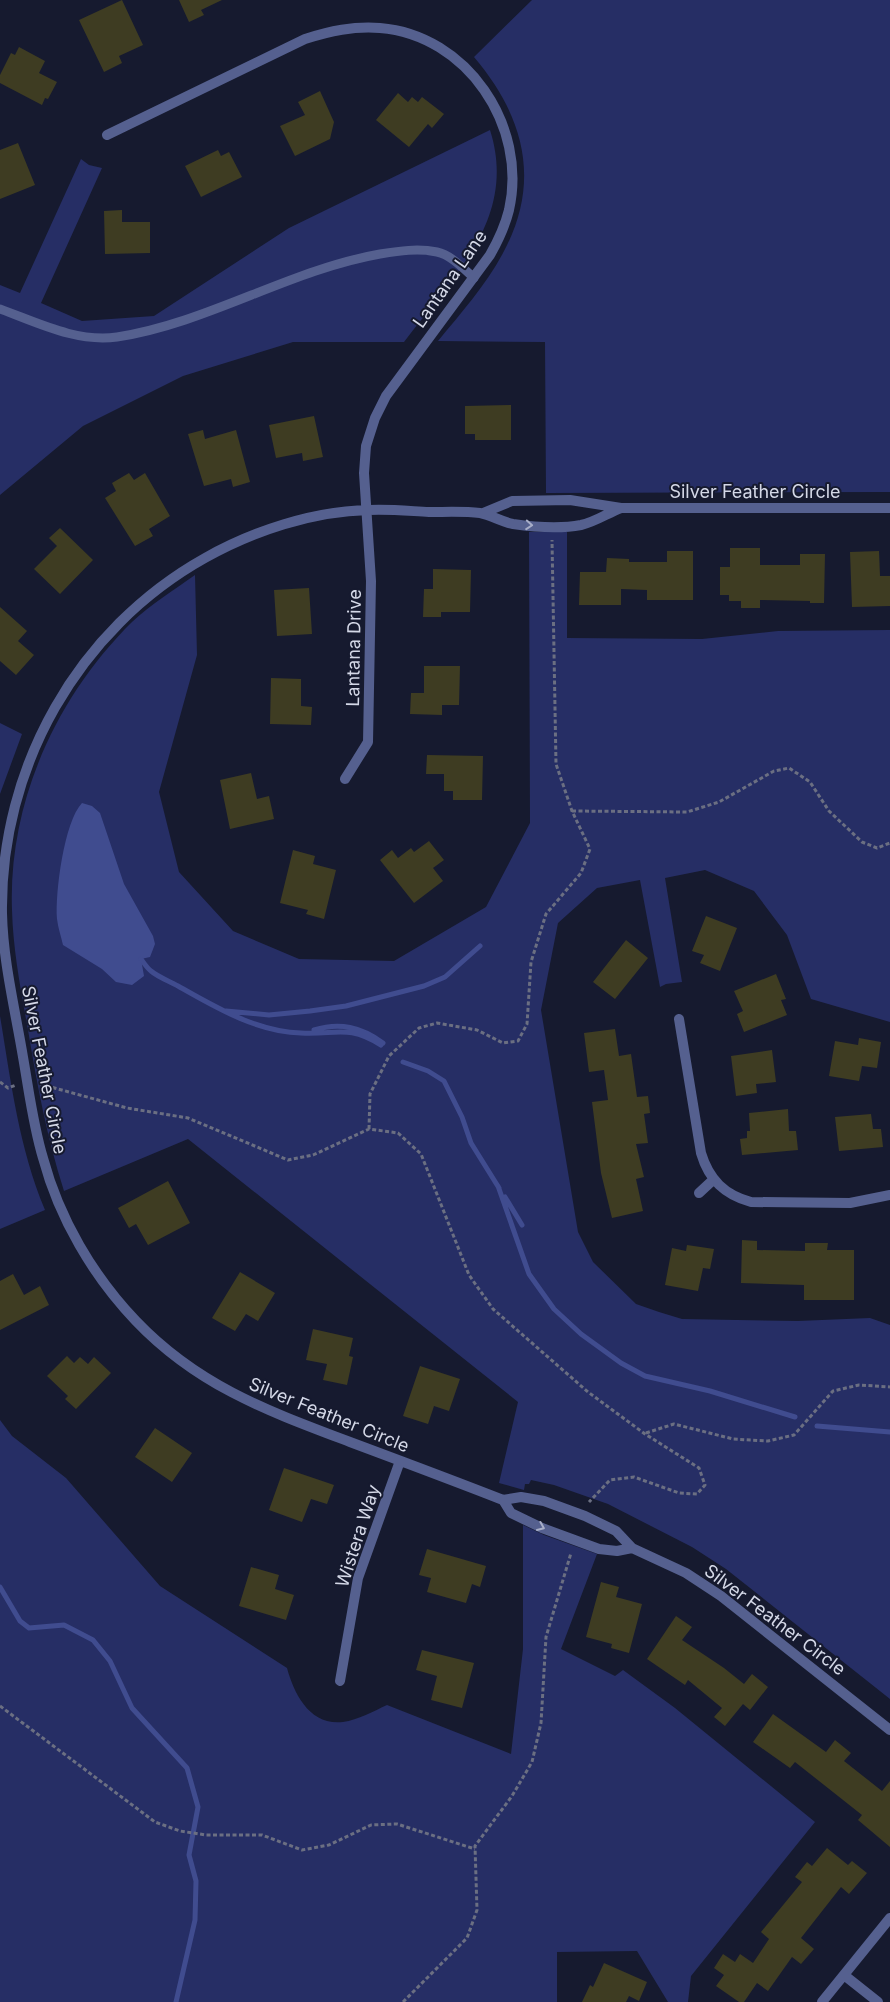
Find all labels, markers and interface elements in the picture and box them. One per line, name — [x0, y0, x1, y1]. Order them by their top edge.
street label: Lantana Lane — [408, 226, 491, 332]
street label: Silver Feather Circle — [669, 481, 841, 502]
one-way arrow — [526, 519, 534, 530]
street label: Lantana Drive — [342, 589, 365, 707]
street label: Silver Feather Circle — [18, 984, 71, 1156]
street label: Silver Feather Circle — [246, 1373, 412, 1456]
street label: Wistera Way — [331, 1482, 384, 1590]
one-way arrow — [536, 1521, 545, 1532]
street label: Silver Feather Circle — [701, 1560, 850, 1679]

